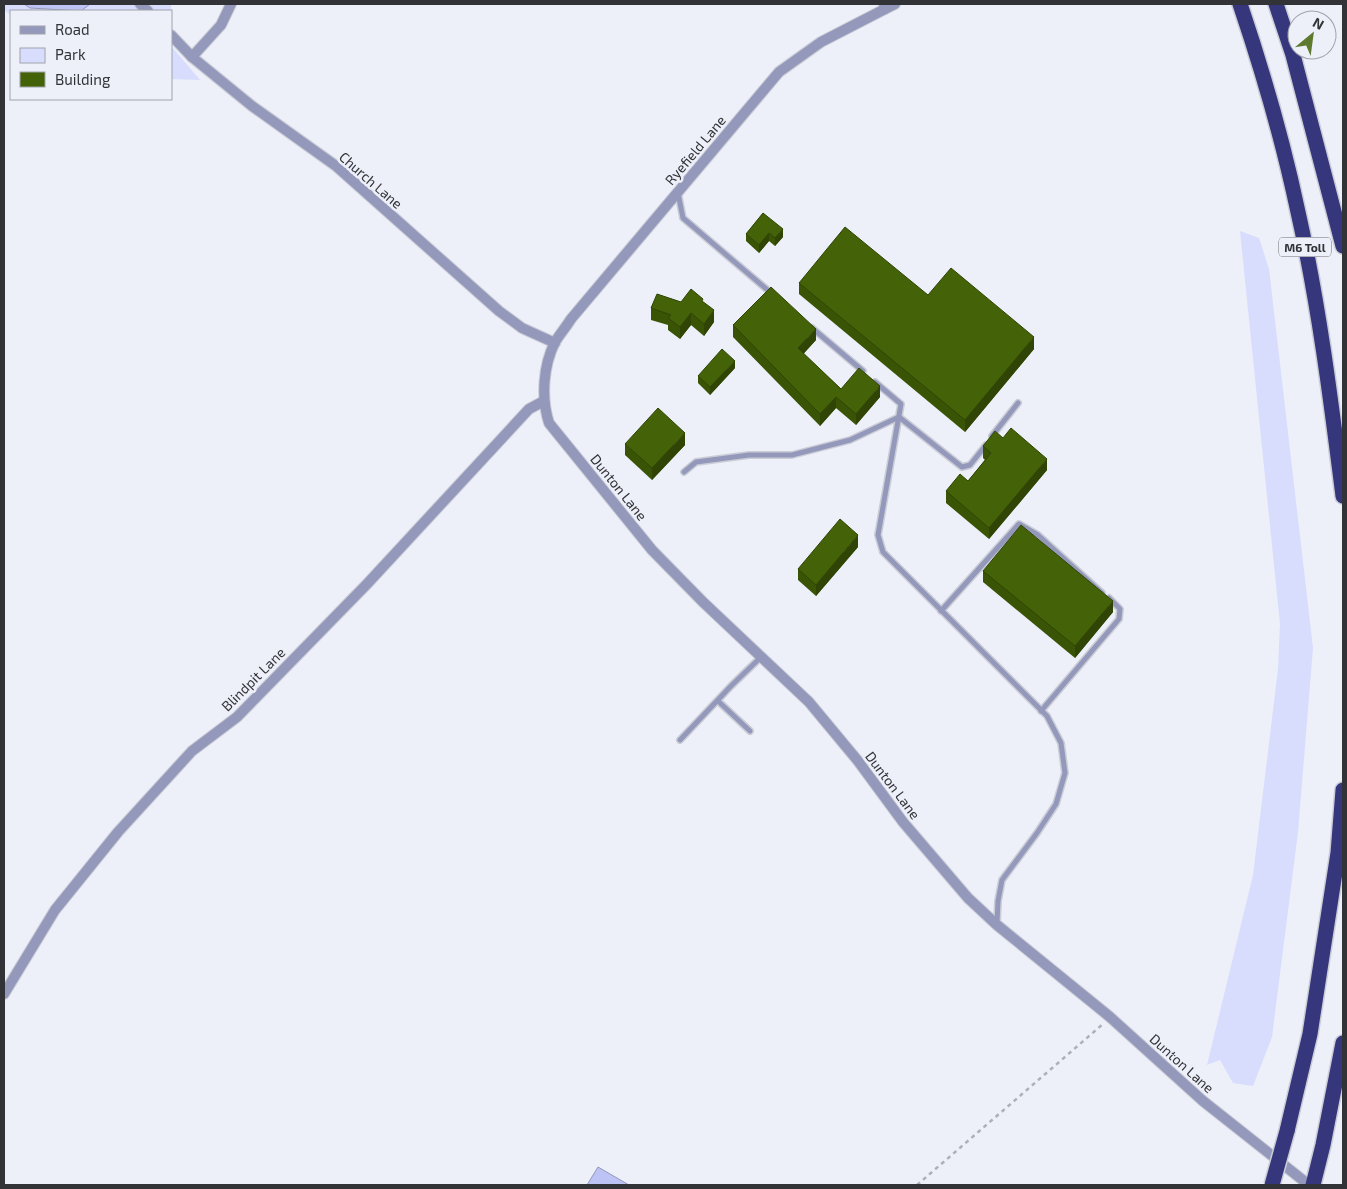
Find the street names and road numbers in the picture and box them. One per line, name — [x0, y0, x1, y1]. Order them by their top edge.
street label: Ryefield Lane — [661, 112, 729, 188]
street label: Church Lane — [336, 148, 406, 212]
road number: M6 Toll — [1279, 238, 1331, 256]
street label: Dunton Lane — [587, 450, 651, 524]
street label: Blindpit Lane — [218, 644, 288, 714]
street label: Dunton Lane — [862, 748, 924, 822]
street label: Dunton Lane — [1146, 1030, 1218, 1096]

